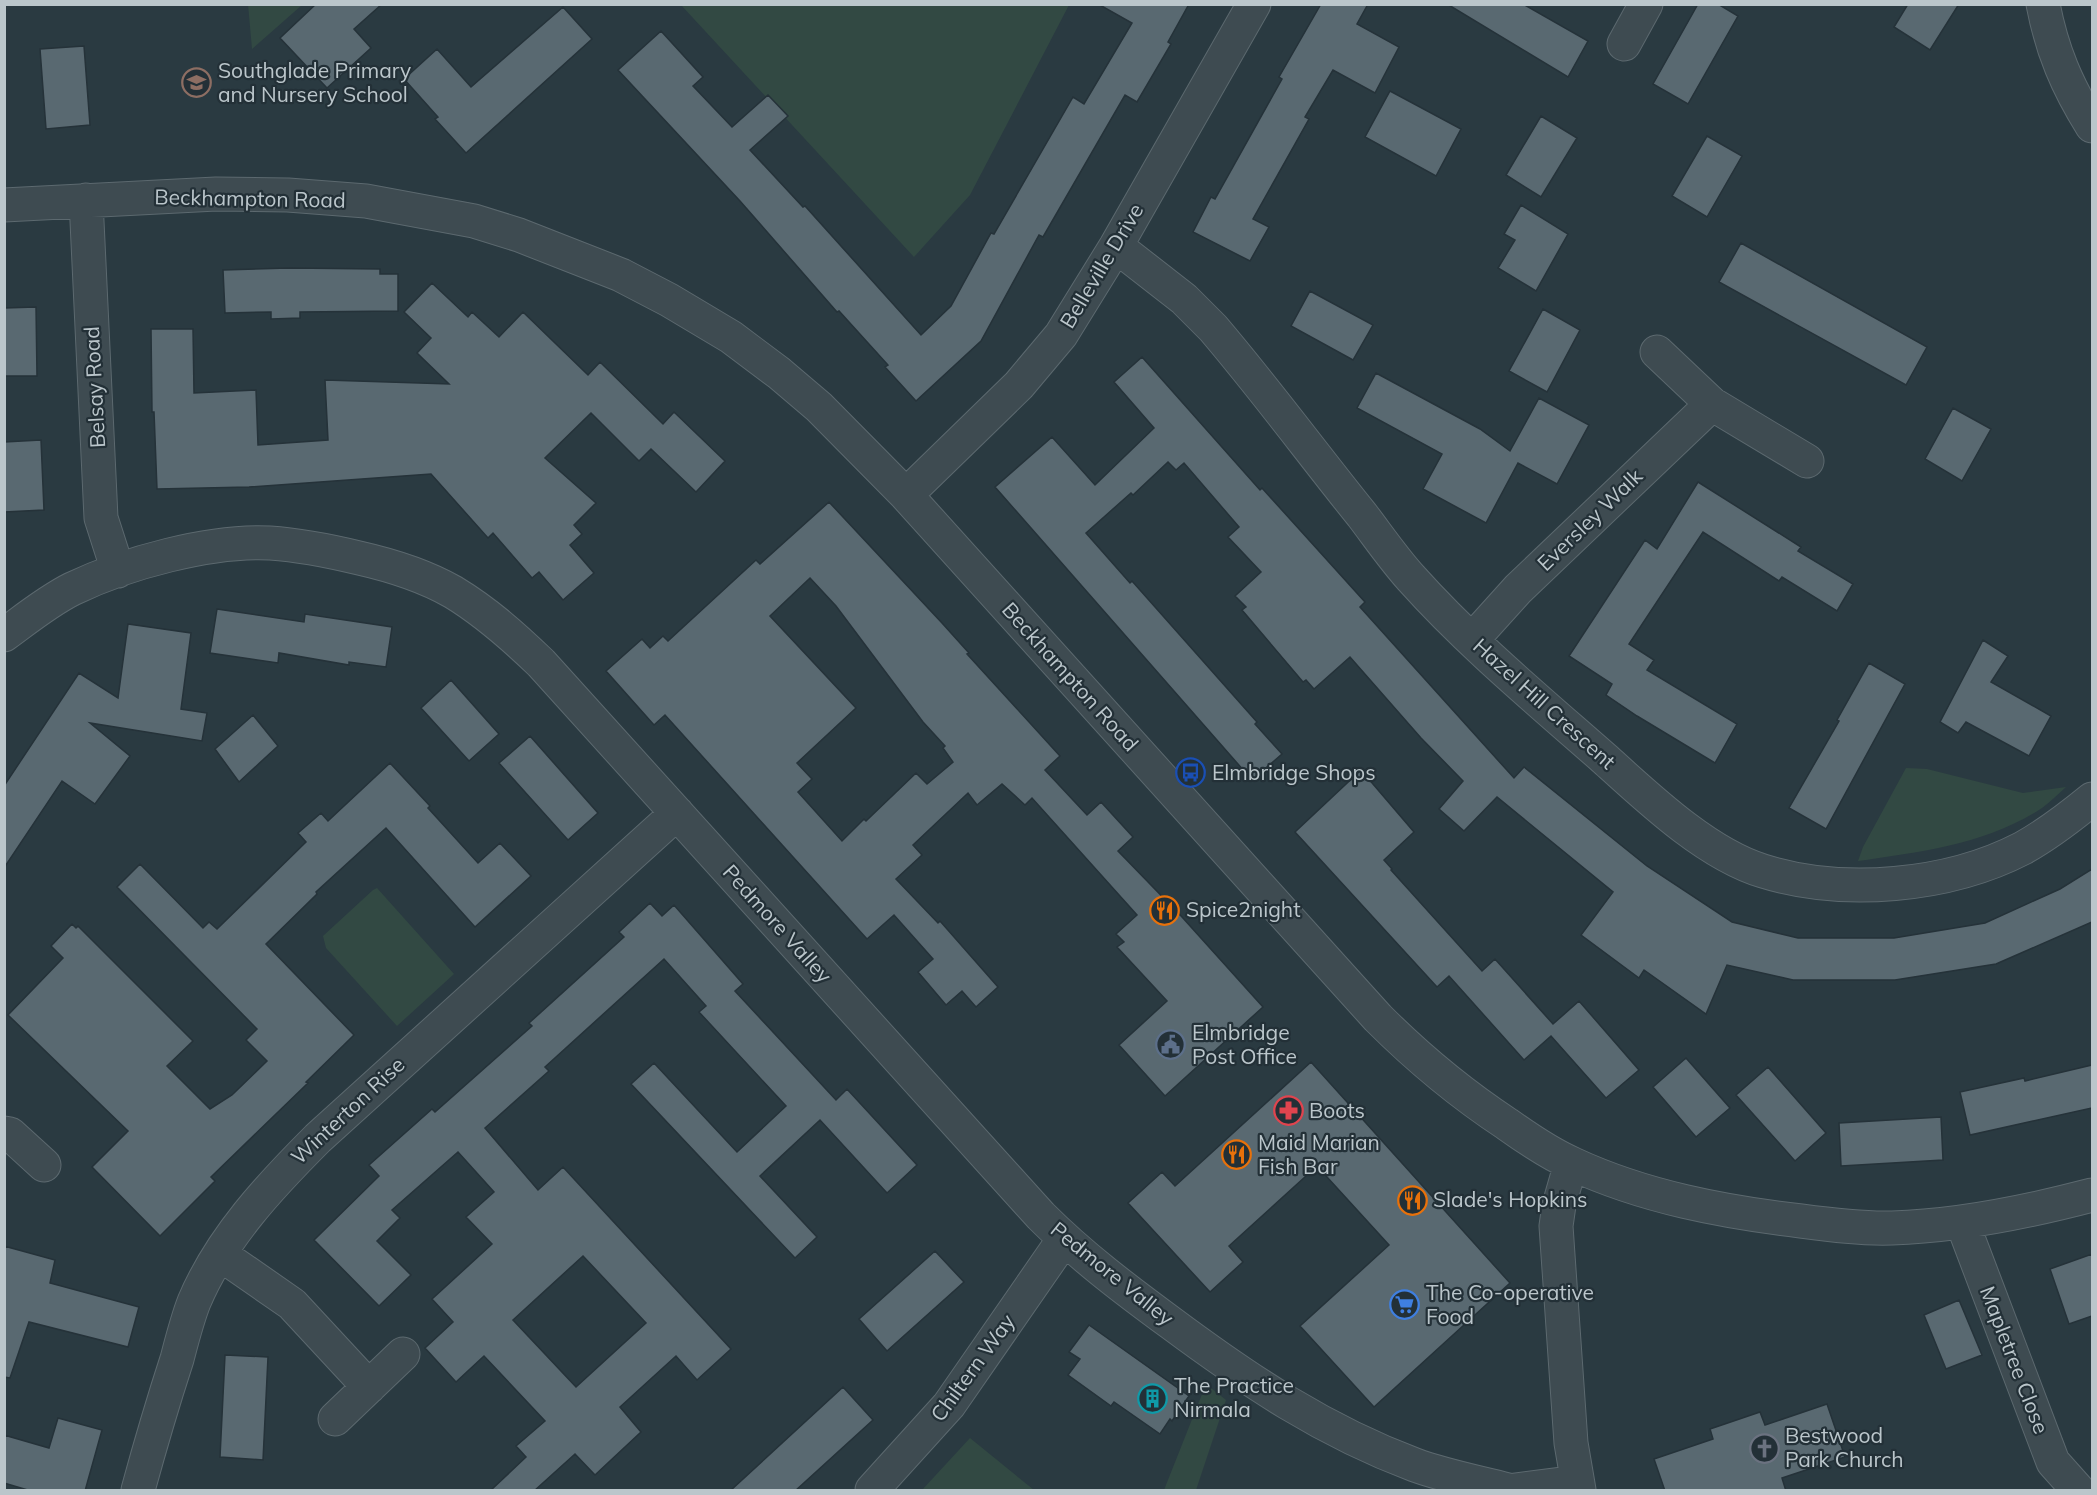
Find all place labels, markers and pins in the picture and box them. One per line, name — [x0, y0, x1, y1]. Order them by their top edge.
place label: Southglade Primary and Nursery School — [218, 57, 411, 107]
school or university icon: Southglade Primary and Nursery School — [181, 67, 213, 99]
bus stop icon: Elmbridge Shops — [1175, 757, 1207, 789]
place label: Elmbridge Shops — [1212, 759, 1376, 785]
restaurant icon: Spice2night — [1149, 894, 1181, 926]
place label: Spice2night — [1186, 896, 1301, 922]
place label: Elmbridge Post Office — [1192, 1019, 1297, 1069]
public building icon: Elmbridge Post Office — [1155, 1029, 1187, 1061]
pharmacy icon: Boots — [1272, 1095, 1304, 1127]
place label: Boots — [1309, 1097, 1365, 1123]
place label: Maid Marian Fish Bar — [1258, 1129, 1380, 1179]
restaurant icon: Maid Marian Fish Bar — [1221, 1139, 1253, 1171]
restaurant icon: Slade's Hopkins — [1396, 1184, 1428, 1216]
place label: Slade's Hopkins — [1433, 1186, 1587, 1212]
place label: The Co-operative Food — [1426, 1279, 1594, 1329]
supermarket icon: The Co-operative Food — [1389, 1289, 1421, 1321]
place label: The Practice Nirmala — [1174, 1372, 1294, 1422]
building icon: The Practice Nirmala — [1137, 1382, 1169, 1414]
place label: Bestwood Park Church — [1785, 1422, 1904, 1472]
church icon: Bestwood Park Church — [1748, 1432, 1780, 1464]

